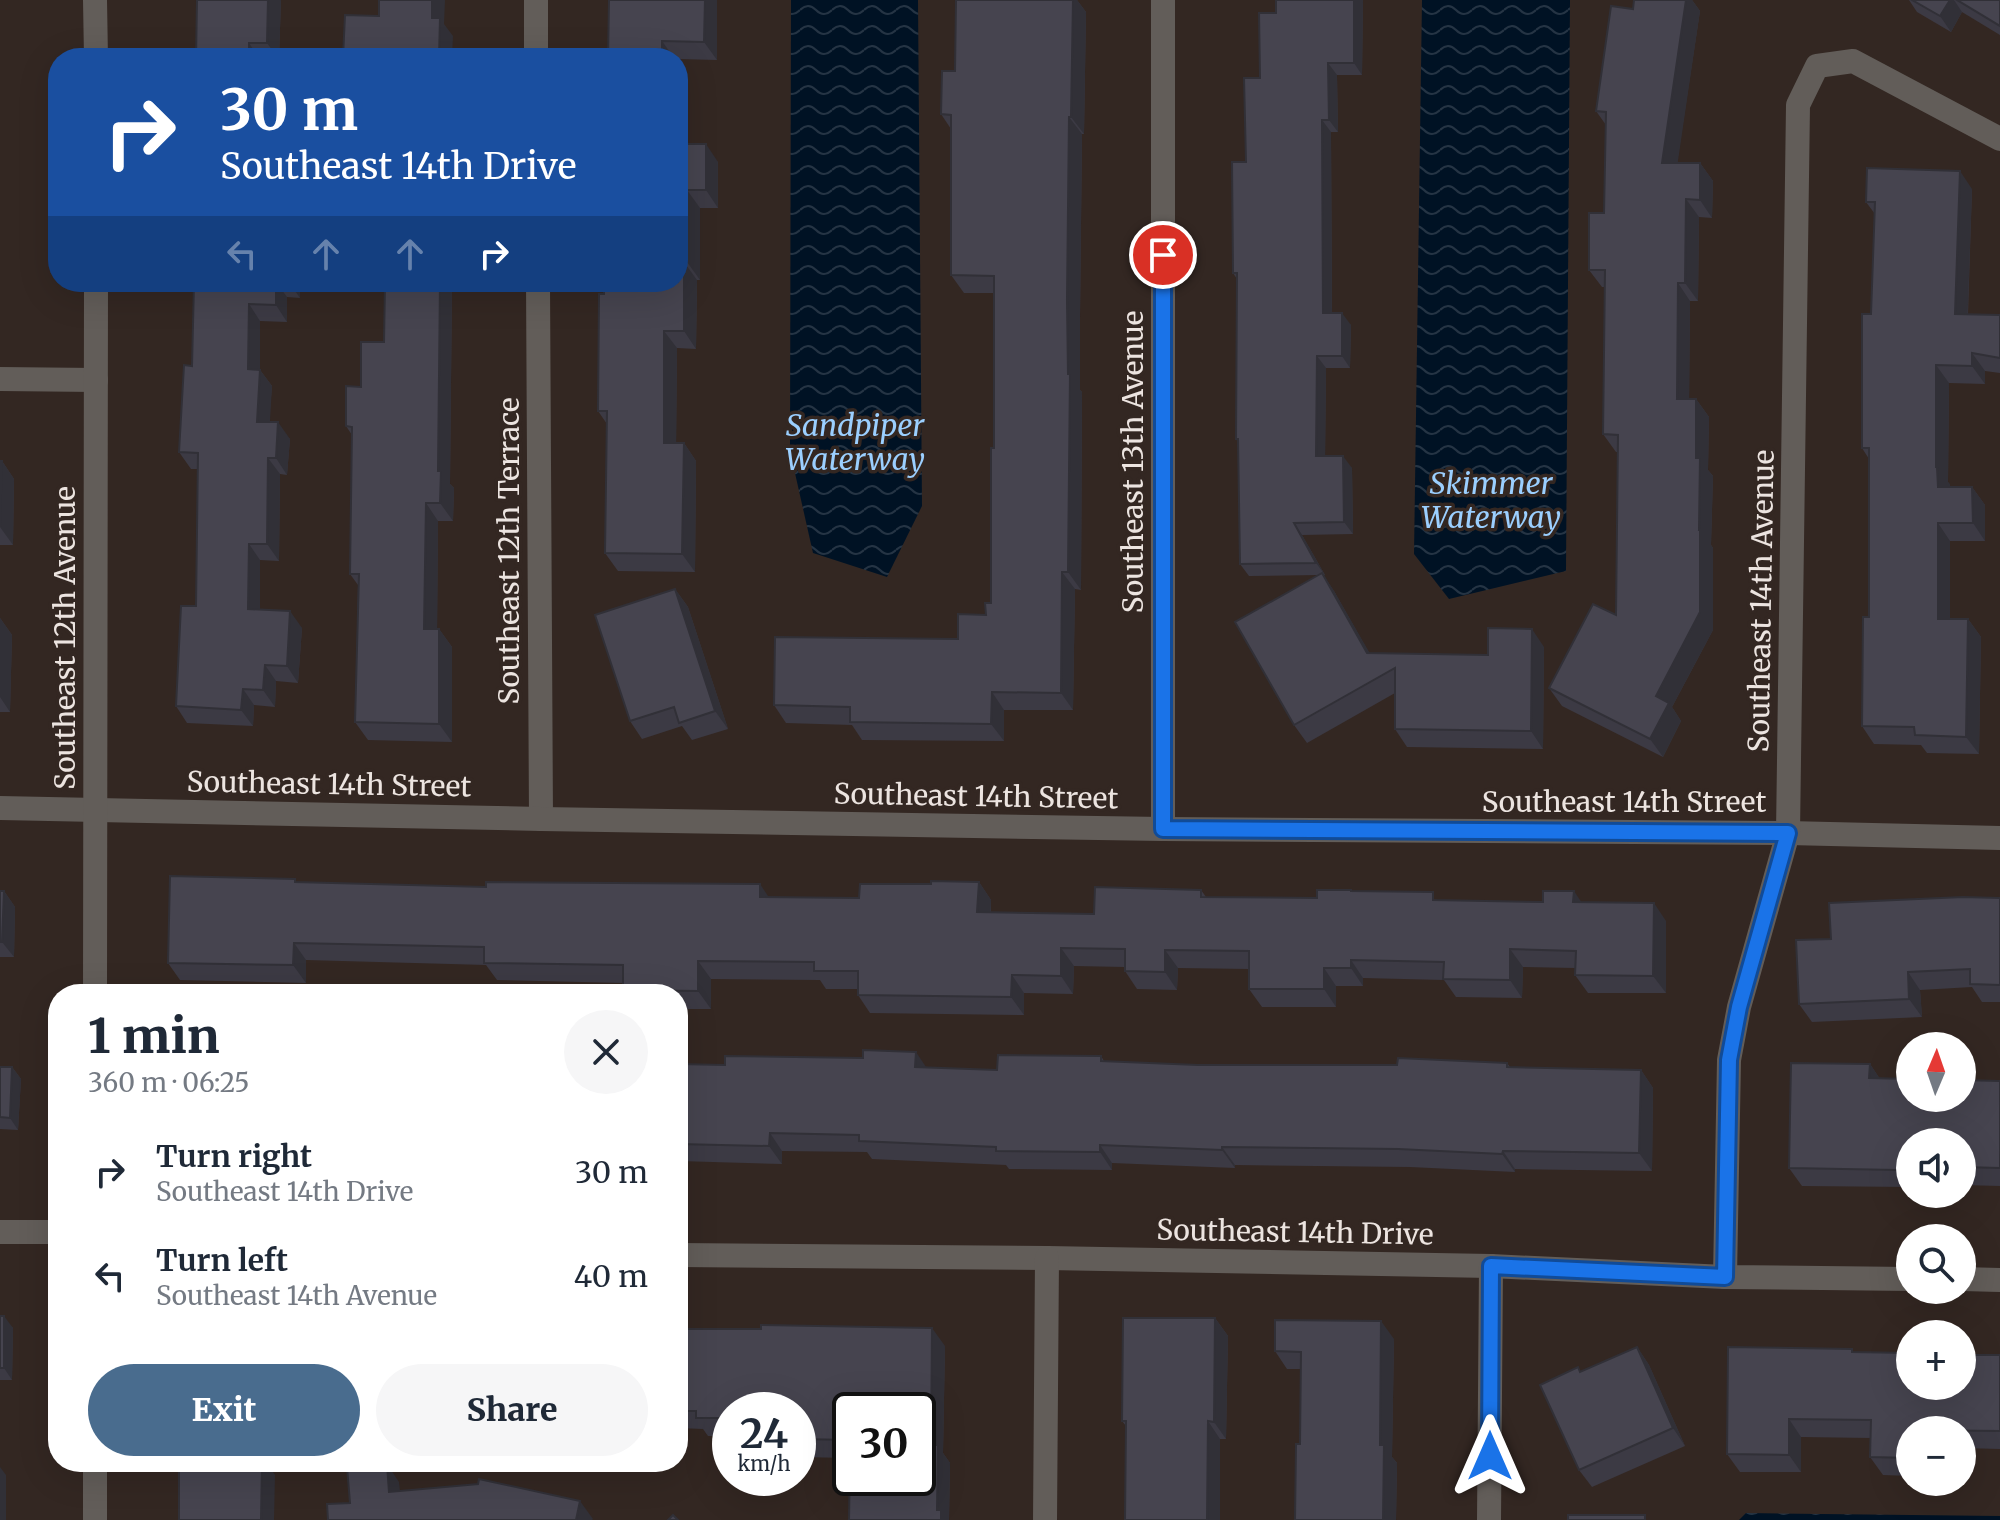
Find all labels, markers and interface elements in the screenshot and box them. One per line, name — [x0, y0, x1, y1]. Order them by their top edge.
text: 30 m — [220, 75, 358, 145]
icon: right — [88, 80, 192, 184]
text: Southeast 14th Drive — [220, 144, 576, 189]
pin — [1129, 221, 1197, 289]
icon: left — [220, 232, 264, 276]
icon: ahead — [304, 232, 348, 276]
icon: ahead — [388, 232, 432, 276]
icon: right — [472, 232, 516, 276]
icon: arrive — [1141, 233, 1185, 277]
street label: Southeast 13th Avenue — [1115, 311, 1151, 613]
street label: Southeast 12th Terrace — [491, 397, 527, 705]
water label: Sandpiper Waterway — [785, 406, 925, 478]
street label: Southeast 14th Avenue — [1740, 449, 1782, 753]
water label: Skimmer Waterway — [1421, 464, 1561, 536]
street label: Southeast 12th Avenue — [47, 486, 83, 790]
street label: Southeast 14th Street — [186, 764, 472, 804]
street label: Southeast 14th Street — [833, 776, 1119, 816]
street label: Southeast 14th Street — [1482, 784, 1766, 820]
text: 1 min — [88, 1006, 220, 1066]
button: close — [564, 1010, 648, 1094]
north arrow — [1896, 1032, 1976, 1112]
map controls — [1896, 1032, 1976, 1496]
text: 360 m · 06:25 — [88, 1066, 250, 1099]
button: sound — [1896, 1128, 1976, 1208]
text: Turn right — [156, 1137, 312, 1175]
icon: right — [88, 1150, 132, 1194]
text: 30 m — [575, 1153, 648, 1191]
text: Southeast 14th Drive — [156, 1175, 413, 1208]
street label: Southeast 14th Drive — [1156, 1212, 1434, 1252]
button: search — [1896, 1224, 1976, 1304]
text: Turn left — [156, 1241, 288, 1279]
icon: left — [88, 1254, 132, 1298]
text: 40 m — [574, 1257, 648, 1295]
text: Southeast 14th Avenue — [156, 1279, 437, 1312]
button: + — [1896, 1320, 1976, 1400]
button: Exit — [88, 1364, 360, 1456]
button: Share — [376, 1364, 648, 1456]
speed limit sign: 30 — [832, 1392, 936, 1496]
text: 24 — [740, 1409, 788, 1459]
position arrow — [1448, 1414, 1532, 1498]
button: − — [1896, 1416, 1976, 1496]
text: km/h — [738, 1451, 790, 1476]

